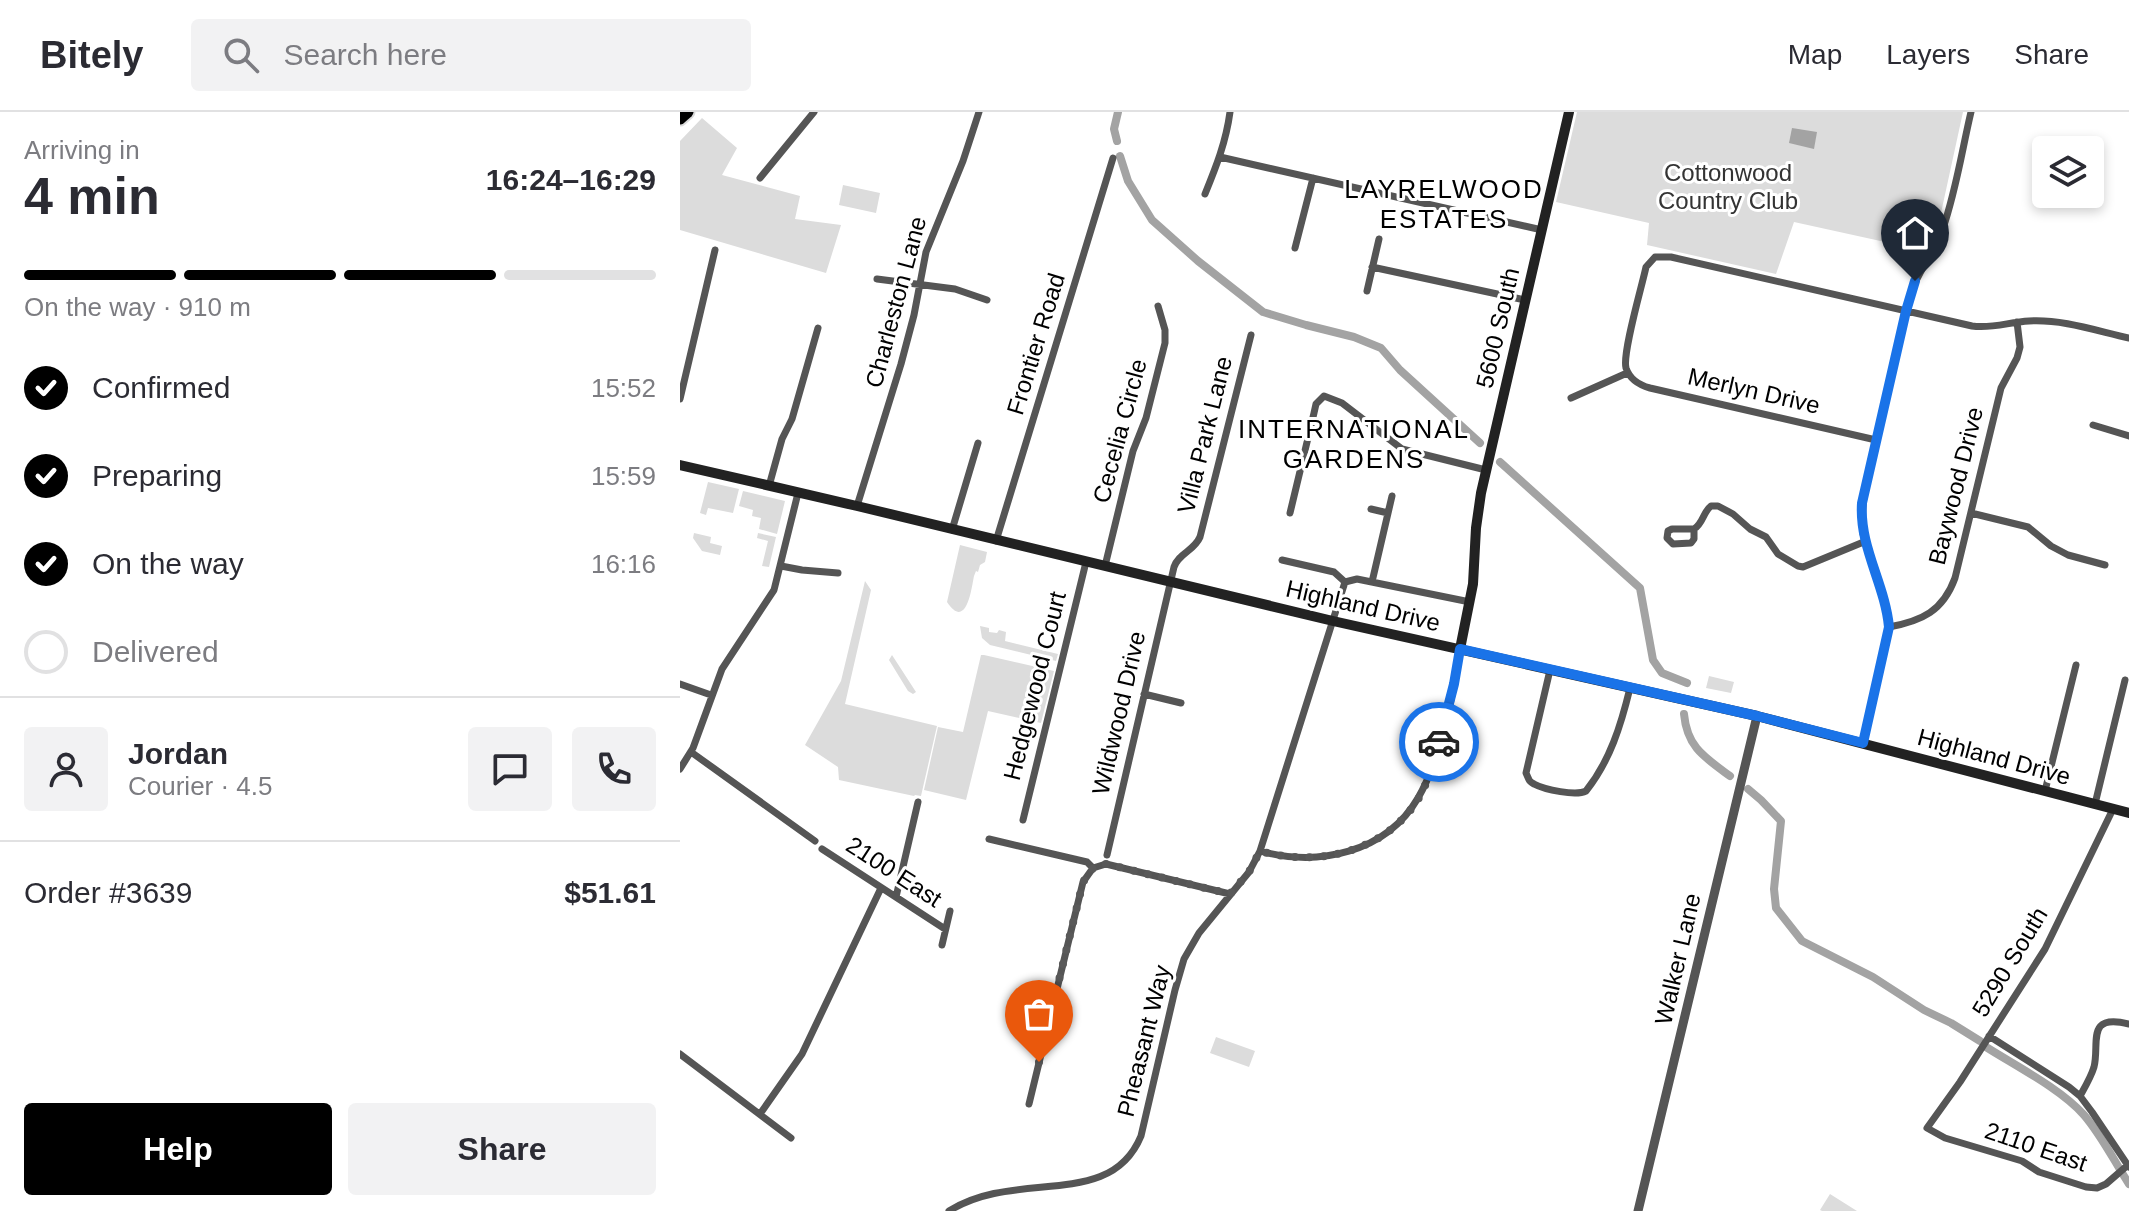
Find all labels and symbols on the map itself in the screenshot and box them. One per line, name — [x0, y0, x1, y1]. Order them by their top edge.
park label: Cottonwood Country Club — [1658, 159, 1798, 214]
district label: LAYRELWOOD ESTATES — [1344, 174, 1544, 234]
pin — [1881, 199, 1949, 281]
street label: Charleston Lane — [860, 213, 931, 390]
street label: 5600 South — [1471, 265, 1524, 391]
street label: Frontier Road — [1001, 270, 1070, 418]
street label: Villa Park Lane — [1172, 354, 1237, 516]
street label: Cecelia Circle — [1087, 356, 1152, 506]
street label: Merlyn Drive — [1685, 362, 1823, 419]
street label: Baywood Drive — [1923, 404, 1988, 567]
district label: INTERNATIONAL GARDENS — [1238, 414, 1470, 474]
street label: Highland Drive — [1283, 575, 1443, 636]
street label: Hedgewood Court — [998, 588, 1071, 783]
street label: Wildwood Drive — [1087, 629, 1150, 797]
courier — [1399, 702, 1479, 782]
street label: Highland Drive — [1915, 723, 2074, 790]
street label: 2100 East — [842, 831, 947, 913]
street label: Walker Lane — [1649, 891, 1706, 1027]
street label: 5290 South — [1966, 902, 2053, 1021]
street label: Pheasant Way — [1112, 962, 1175, 1119]
pin — [1005, 980, 1073, 1062]
street label: 2110 East — [1982, 1116, 2091, 1177]

